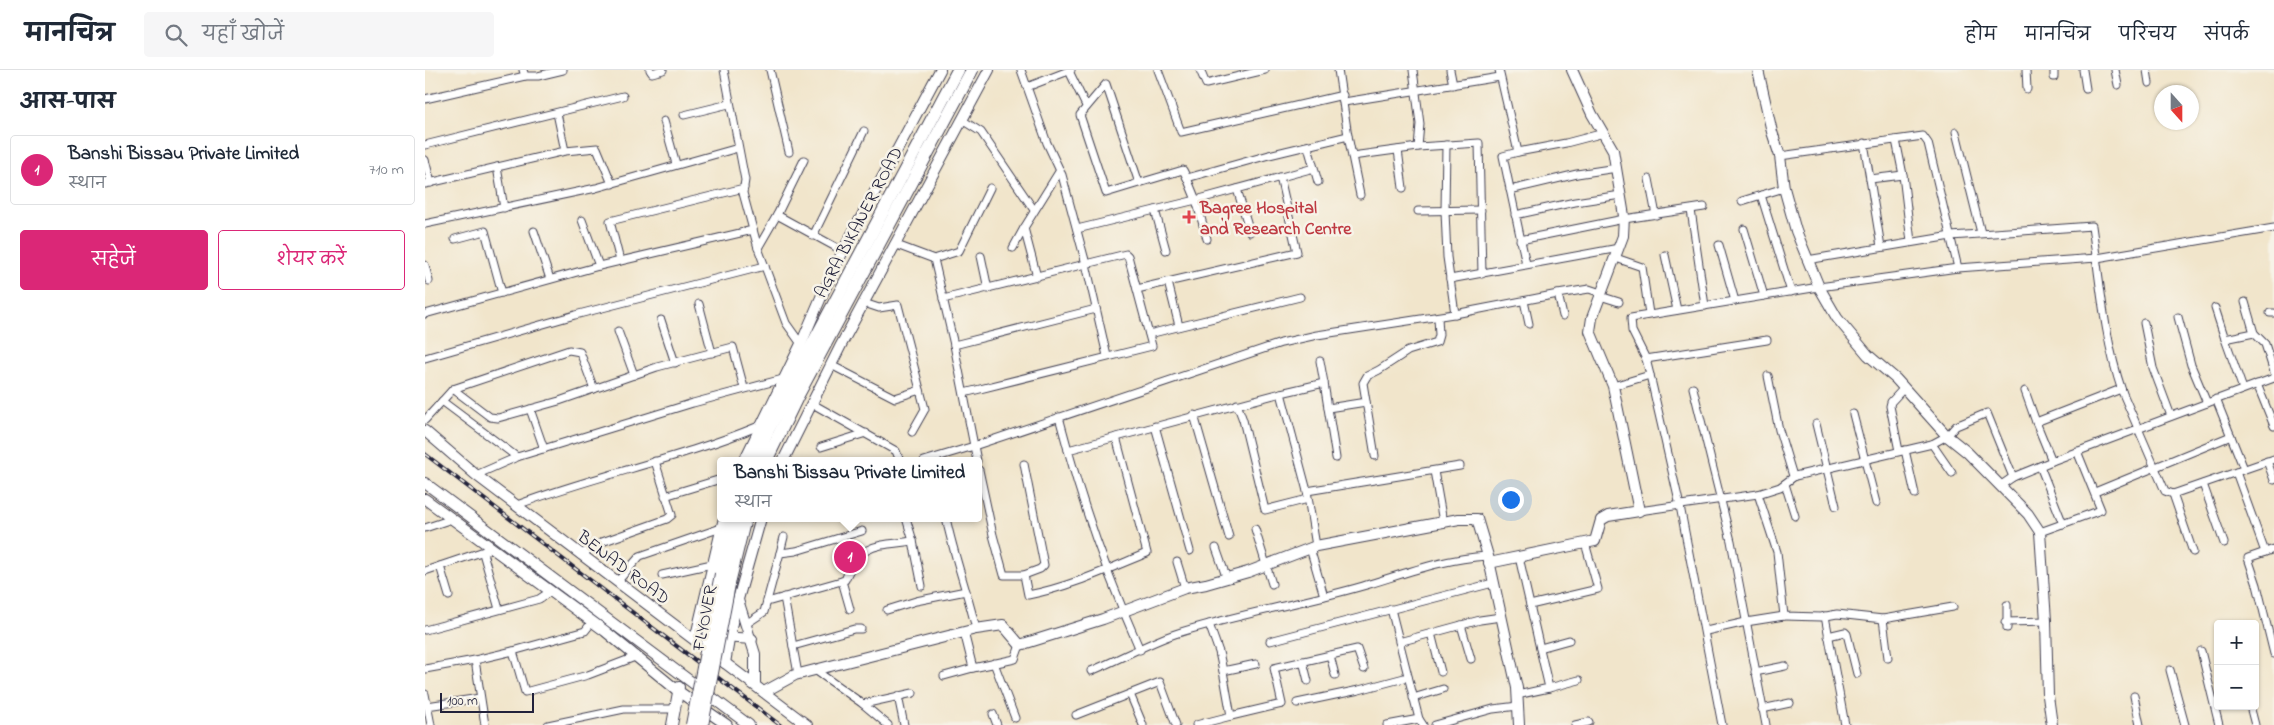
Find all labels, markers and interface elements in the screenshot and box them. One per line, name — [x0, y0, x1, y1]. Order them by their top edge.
search box — [144, 12, 494, 57]
text: मानचित्र — [25, 18, 114, 53]
icon: search — [162, 21, 190, 49]
text: यहाँ खोजें — [202, 22, 284, 49]
text: होम — [1965, 23, 1997, 49]
text: मानचित्र — [2025, 23, 2091, 49]
text: परिचय — [2119, 23, 2176, 49]
text: संपर्क — [2204, 23, 2249, 49]
north arrow — [2154, 85, 2199, 130]
text: आस-पास — [20, 88, 115, 118]
text: Banshi Bissau Private Limited — [68, 141, 299, 168]
street label: AGRA BIKANER ROAD — [809, 143, 911, 303]
text: 1 — [34, 158, 40, 182]
text: 710 m — [369, 158, 404, 182]
text: स्थान — [68, 172, 106, 196]
place label: Bagree Hospital and Research Centre — [1199, 196, 1352, 243]
marker: Bagree Hospital and Research Centre — [1182, 210, 1196, 224]
button: सहेजें — [20, 230, 208, 290]
button: शेयर करें — [218, 230, 405, 290]
popup — [717, 457, 982, 522]
text: Banshi Bissau Private Limited — [734, 460, 965, 487]
your location — [1498, 487, 1524, 513]
text: स्थान — [734, 491, 772, 515]
street label: BENAD ROAD — [570, 524, 675, 612]
pin: 1 — [834, 538, 866, 576]
street label: FLYOVER — [687, 583, 725, 654]
map controls — [2214, 620, 2259, 710]
button: + — [2214, 620, 2259, 665]
button: − — [2214, 665, 2259, 710]
scale bar — [440, 690, 534, 713]
text: 100 m — [447, 691, 478, 712]

